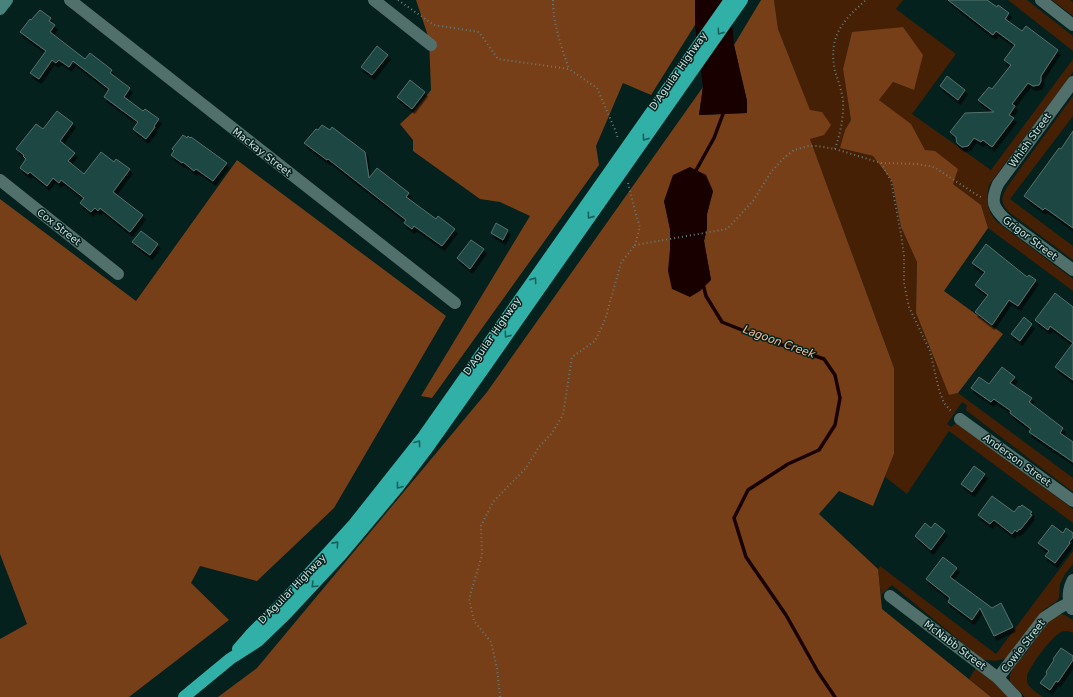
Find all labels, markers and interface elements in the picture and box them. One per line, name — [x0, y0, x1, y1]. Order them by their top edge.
one-way arrow — [717, 28, 725, 35]
street label: D'Aguilar Highway — [647, 30, 709, 112]
street label: Whish Street — [1007, 111, 1053, 169]
street label: Mackay Street — [230, 126, 294, 178]
one-way arrow — [643, 134, 650, 141]
street label: Cox Street — [35, 207, 83, 247]
one-way arrow — [588, 212, 595, 219]
street label: Grigor Street — [1001, 214, 1059, 262]
one-way arrow — [529, 277, 536, 284]
street label: D'Aguilar Highway — [461, 295, 523, 377]
water label: Lagoon Creek — [741, 323, 817, 361]
one-way arrow — [505, 331, 512, 338]
street label: Anderson Street — [981, 432, 1053, 488]
one-way arrow — [414, 441, 421, 448]
one-way arrow — [396, 482, 403, 489]
one-way arrow — [332, 541, 339, 549]
street label: D'Aguilar Highway — [256, 552, 328, 626]
one-way arrow — [311, 580, 319, 588]
street label: Cowie Street — [999, 617, 1047, 675]
street label: McNabb Street — [922, 618, 988, 672]

